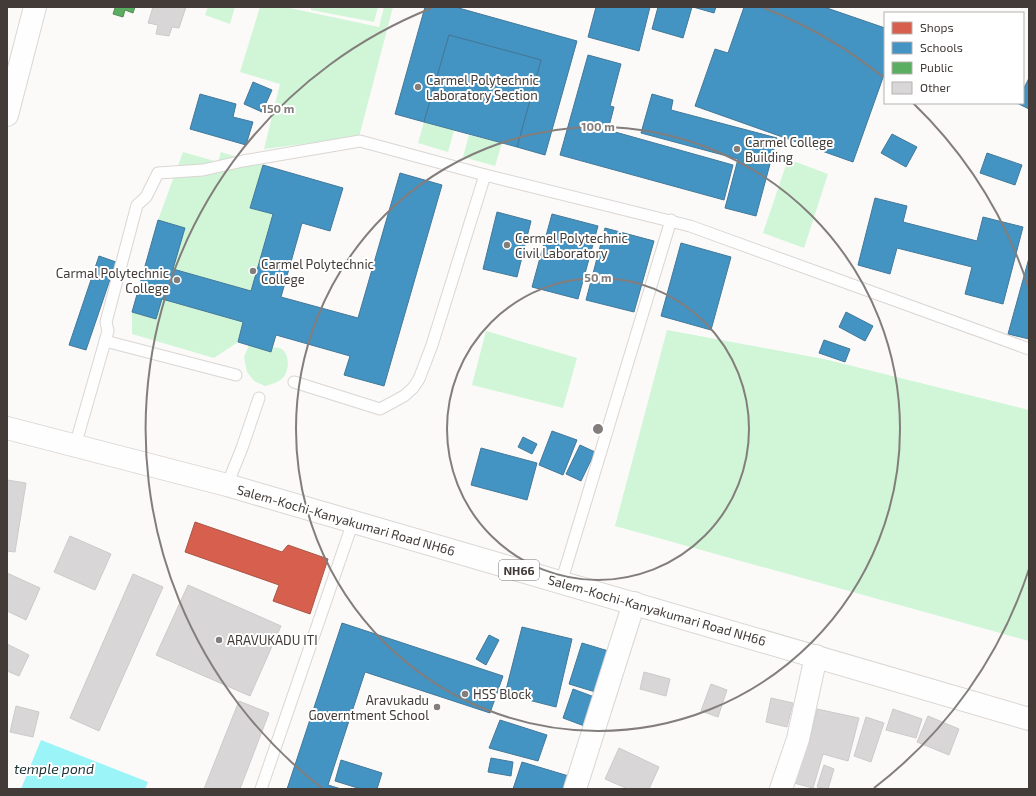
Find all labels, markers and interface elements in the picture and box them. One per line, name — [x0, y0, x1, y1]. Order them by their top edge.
legend — [884, 12, 1024, 104]
text: Shops — [920, 20, 954, 34]
text: Schools — [920, 40, 963, 54]
text: Public — [920, 60, 953, 74]
place label: Carmel Polytechnic Laboratory Section — [426, 72, 539, 103]
text: Other — [920, 80, 951, 94]
marker: Carmel Polytechnic Laboratory Section — [413, 82, 423, 92]
text: 150 m — [262, 101, 294, 115]
text: 100 m — [581, 119, 615, 133]
place label: Carmel College Building — [745, 134, 833, 165]
marker: Carmel College Building — [732, 144, 742, 154]
place label: Cermel Polytechnic Civil Laboratory — [515, 230, 628, 261]
marker: Cermel Polytechnic Civil Laboratory — [502, 240, 512, 250]
place label: Carmel Polytechnic College — [261, 256, 374, 287]
place label: Carmal Polytechnic College — [56, 265, 169, 296]
marker: Carmel Polytechnic College — [248, 266, 258, 276]
text: 50 m — [584, 270, 612, 284]
marker: Carmal Polytechnic College — [172, 275, 182, 285]
centre of rings — [591, 422, 605, 436]
street label: Salem-Kochi-Kanyakumari Road NH66 — [235, 481, 457, 559]
road number: NH66 — [499, 560, 539, 580]
street label: Salem-Kochi-Kanyakumari Road NH66 — [546, 571, 768, 649]
place label: ARAVUKADU ITI — [227, 632, 318, 648]
marker: ARAVUKADU ITI — [214, 635, 224, 645]
place label: HSS Block — [473, 686, 532, 702]
marker: HSS Block — [460, 689, 470, 699]
place label: Aravukadu Governtment School — [308, 692, 429, 723]
marker: Aravukadu Governtment School — [432, 702, 442, 712]
water label: temple pond — [14, 760, 94, 777]

